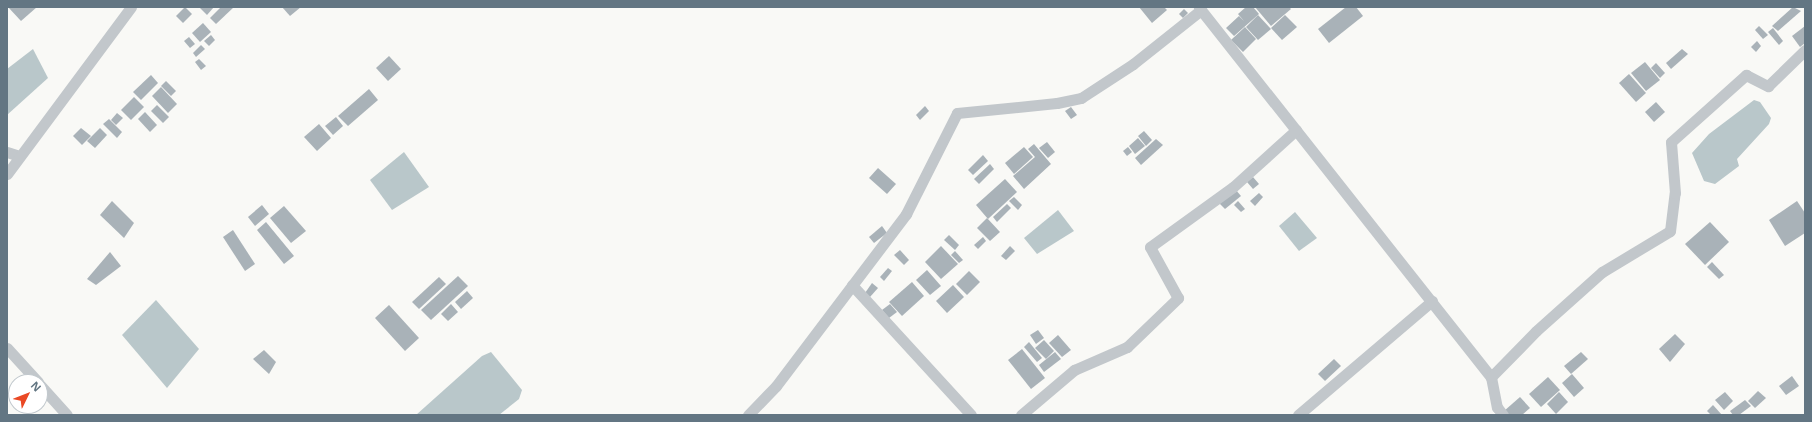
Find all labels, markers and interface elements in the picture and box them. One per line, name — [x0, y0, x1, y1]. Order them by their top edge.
north arrow — [8, 374, 48, 414]
text: N — [28, 378, 45, 395]

